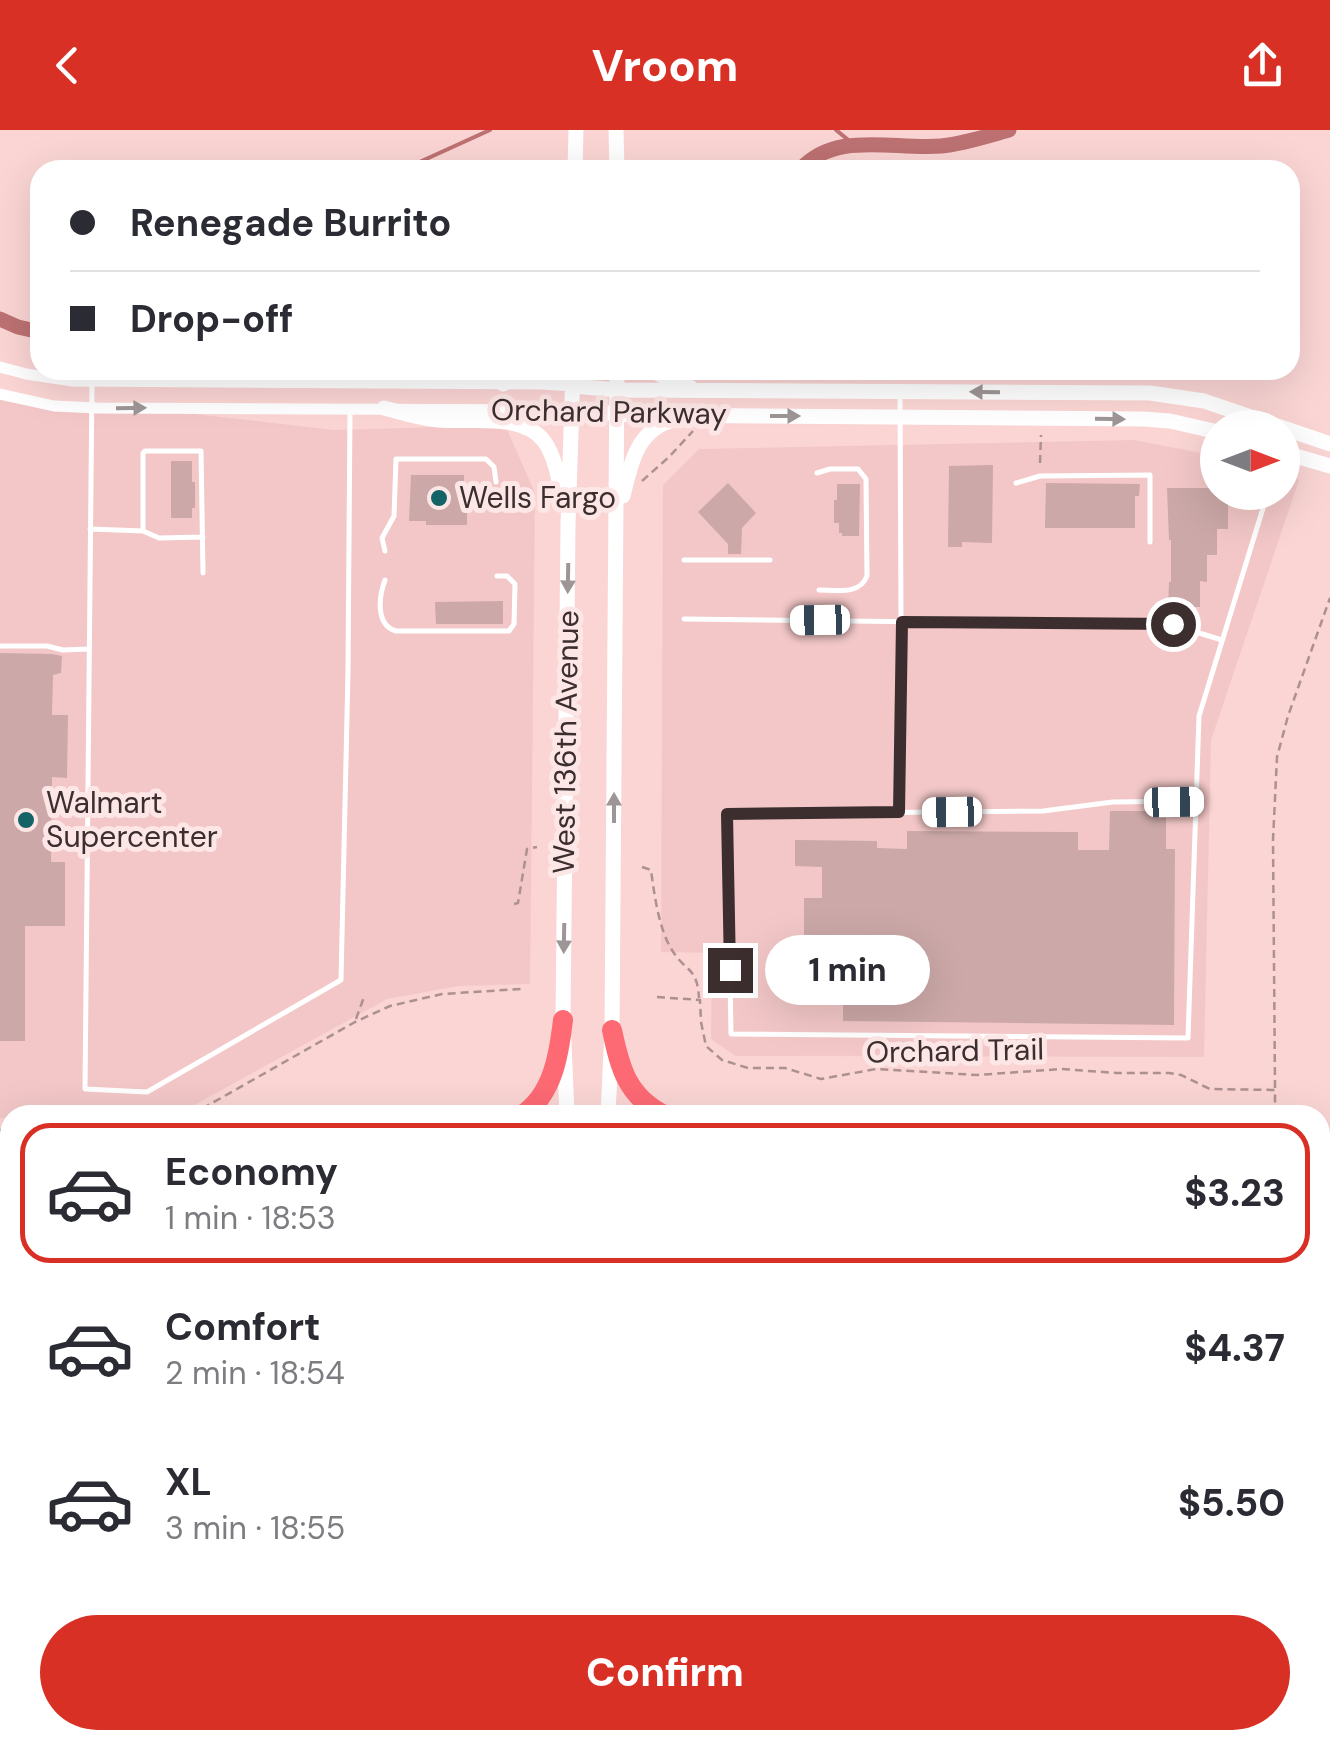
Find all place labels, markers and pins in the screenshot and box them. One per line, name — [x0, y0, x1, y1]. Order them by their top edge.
place label: Wells Fargo — [459, 478, 616, 517]
marker: Wells Fargo — [428, 487, 450, 509]
place label: Walmart Supercenter — [46, 783, 218, 856]
marker: Walmart Supercenter — [15, 809, 37, 831]

